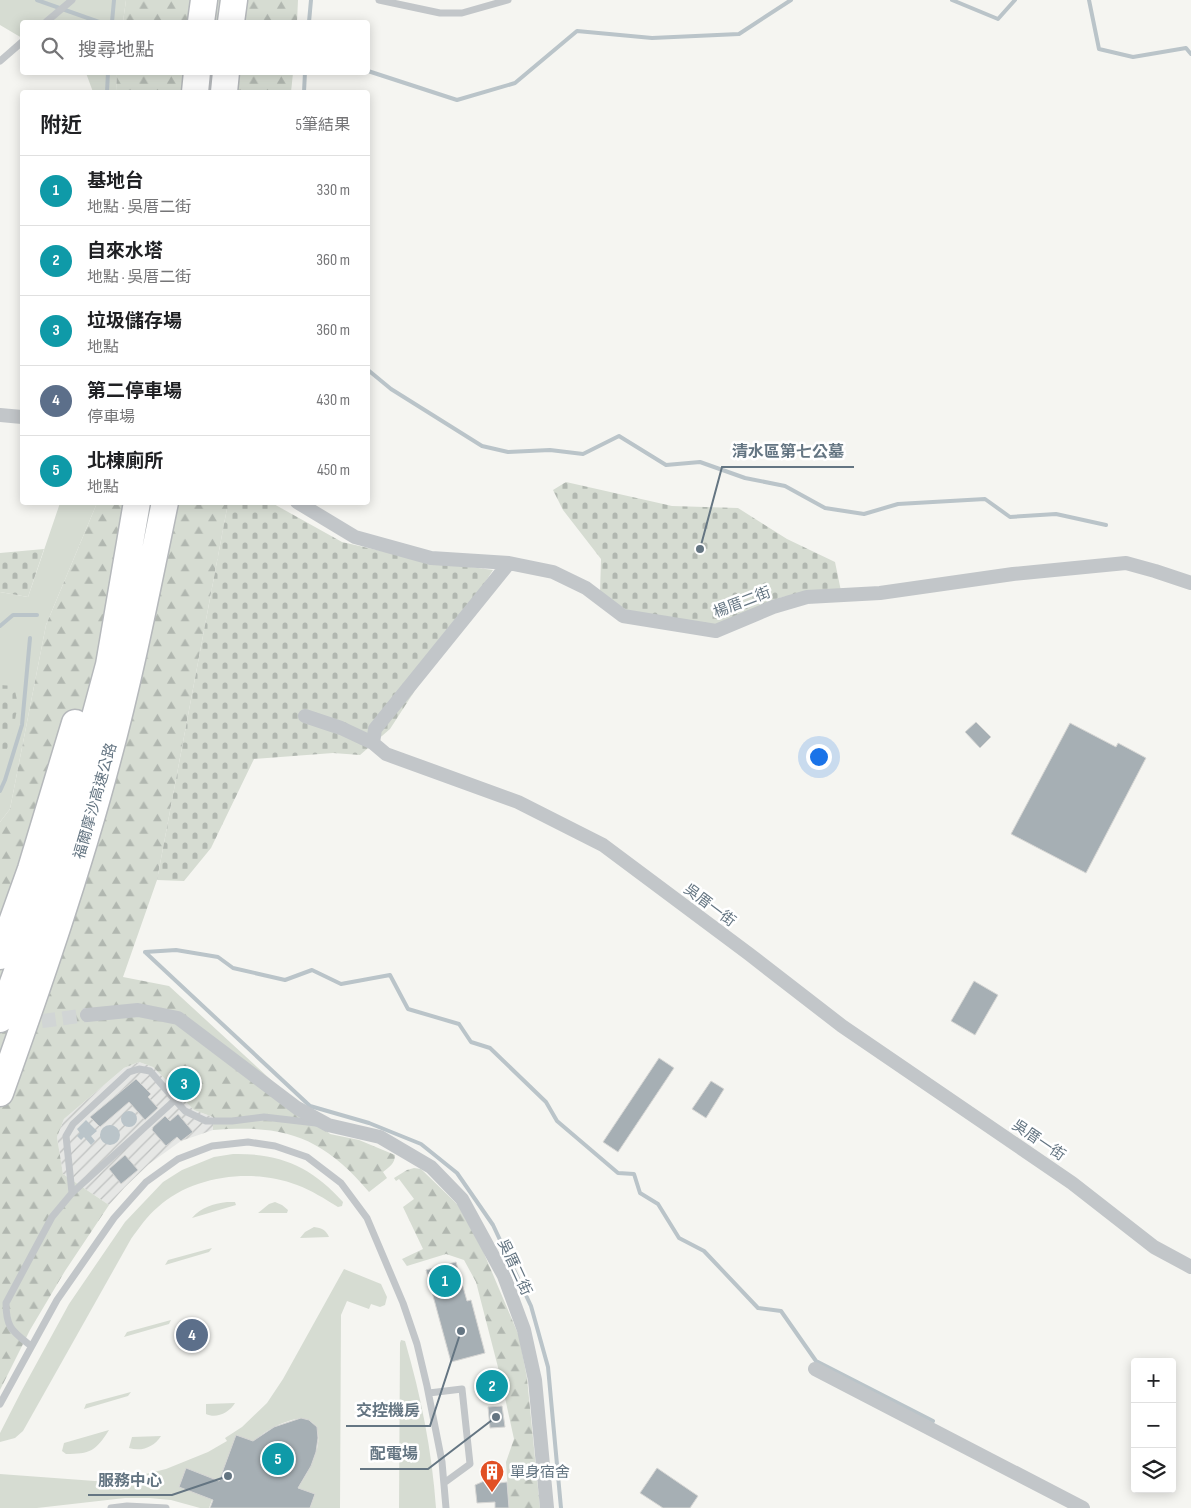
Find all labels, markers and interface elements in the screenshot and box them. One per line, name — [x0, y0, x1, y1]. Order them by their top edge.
search box — [20, 20, 370, 75]
icon: search — [38, 34, 66, 62]
text: 搜尋地點 — [78, 39, 154, 62]
text: 附近 — [40, 113, 82, 138]
text: 5筆結果 — [296, 116, 350, 135]
text: 基地台 — [87, 170, 144, 193]
text: 1 — [53, 181, 59, 200]
text: 330 m — [317, 181, 350, 200]
text: 地點 · 吳厝二街 — [87, 198, 191, 217]
text: 自來水塔 — [87, 240, 163, 263]
text: 2 — [52, 251, 60, 270]
text: 360 m — [316, 251, 350, 270]
text: 地點 · 吳厝二街 — [87, 268, 191, 287]
text: 垃圾儲存場 — [87, 310, 182, 333]
text: 3 — [52, 321, 60, 340]
text: 360 m — [316, 321, 350, 340]
text: 地點 — [87, 338, 119, 357]
text: 第二停車場 — [87, 380, 182, 403]
text: 4 — [52, 391, 60, 410]
text: 430 m — [317, 391, 350, 410]
text: 停車場 — [87, 408, 135, 427]
callout: 清水區第七公墓 — [722, 436, 854, 467]
text: 清水區第七公墓 — [732, 442, 844, 462]
text: 北棟廁所 — [87, 450, 163, 473]
text: 5 — [52, 461, 60, 480]
text: 450 m — [317, 461, 350, 480]
text: 地點 — [87, 478, 119, 497]
street label: 楊厝二街 — [711, 583, 774, 622]
street label: 福爾摩沙高速公路 — [70, 741, 121, 861]
your location — [806, 744, 832, 770]
street label: 吳厝一街 — [680, 880, 739, 931]
pin: 3 — [168, 1065, 200, 1103]
street label: 吳厝一街 — [1009, 1116, 1069, 1165]
street label: 吳厝二街 — [493, 1236, 536, 1298]
pin: 1 — [429, 1262, 461, 1300]
pin: 4 — [176, 1316, 208, 1354]
map controls — [1131, 1358, 1176, 1493]
button: + — [1131, 1358, 1176, 1403]
pin: 2 — [476, 1367, 508, 1405]
callout: 交控機房 — [346, 1395, 430, 1426]
text: 交控機房 — [356, 1401, 420, 1421]
button: − — [1131, 1403, 1176, 1448]
callout: 配電場 — [360, 1438, 428, 1469]
pin: 5 — [262, 1440, 294, 1478]
text: 配電場 — [370, 1445, 418, 1464]
button: layers — [1131, 1448, 1176, 1493]
building icon: 單身宿舍 — [479, 1459, 505, 1493]
place label: 單身宿舍 — [510, 1463, 570, 1482]
callout: 服務中心 — [88, 1464, 172, 1495]
text: 服務中心 — [98, 1472, 162, 1491]

